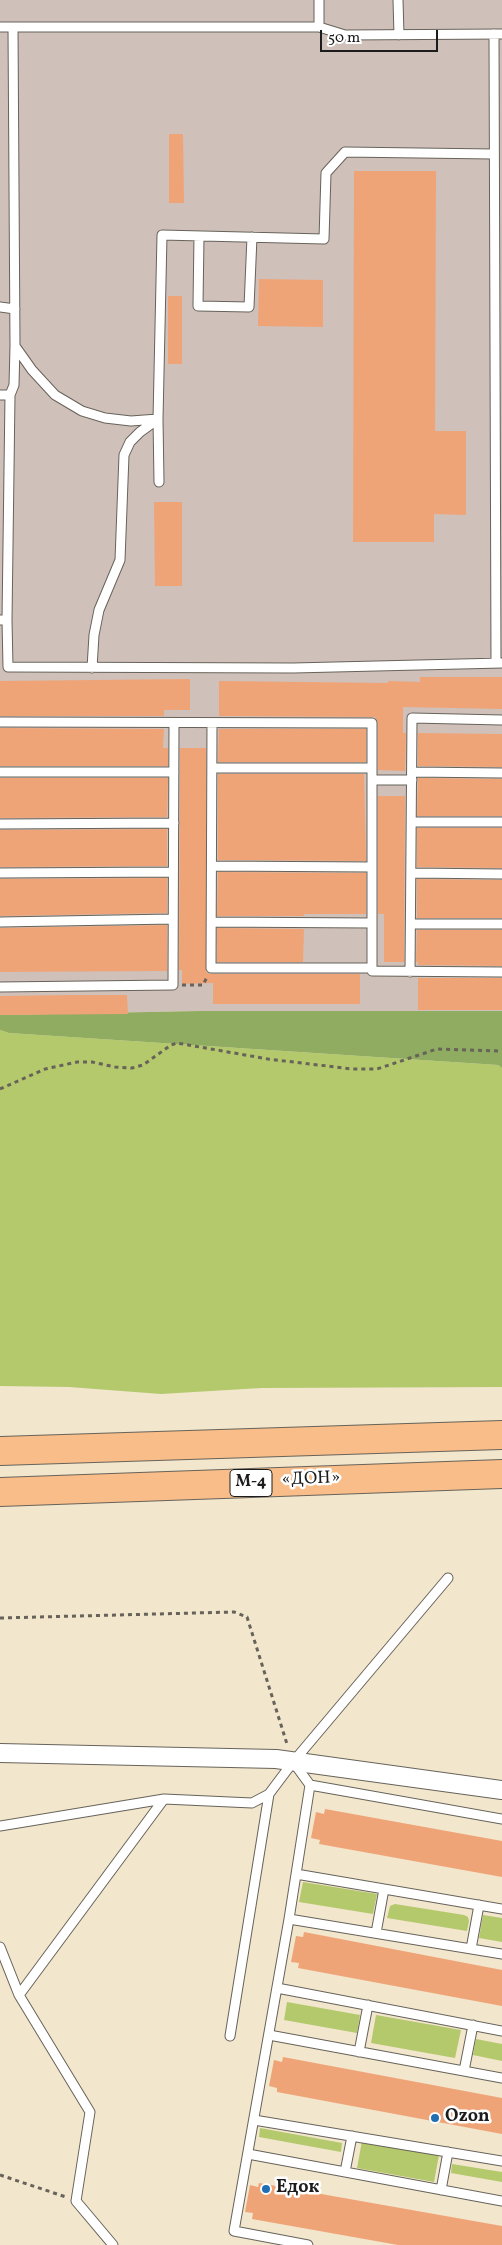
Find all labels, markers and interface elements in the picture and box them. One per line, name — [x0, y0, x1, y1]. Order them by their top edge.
scale bar — [322, 20, 440, 52]
text: 50 m — [328, 28, 360, 49]
street label: «ДОН» — [282, 1468, 340, 1492]
road number: М-4 — [230, 1470, 272, 1496]
place label: Ozon — [445, 2107, 490, 2129]
marker: Ozon — [429, 2112, 441, 2124]
place label: Едок — [276, 2178, 319, 2200]
marker: Едок — [260, 2183, 272, 2195]

